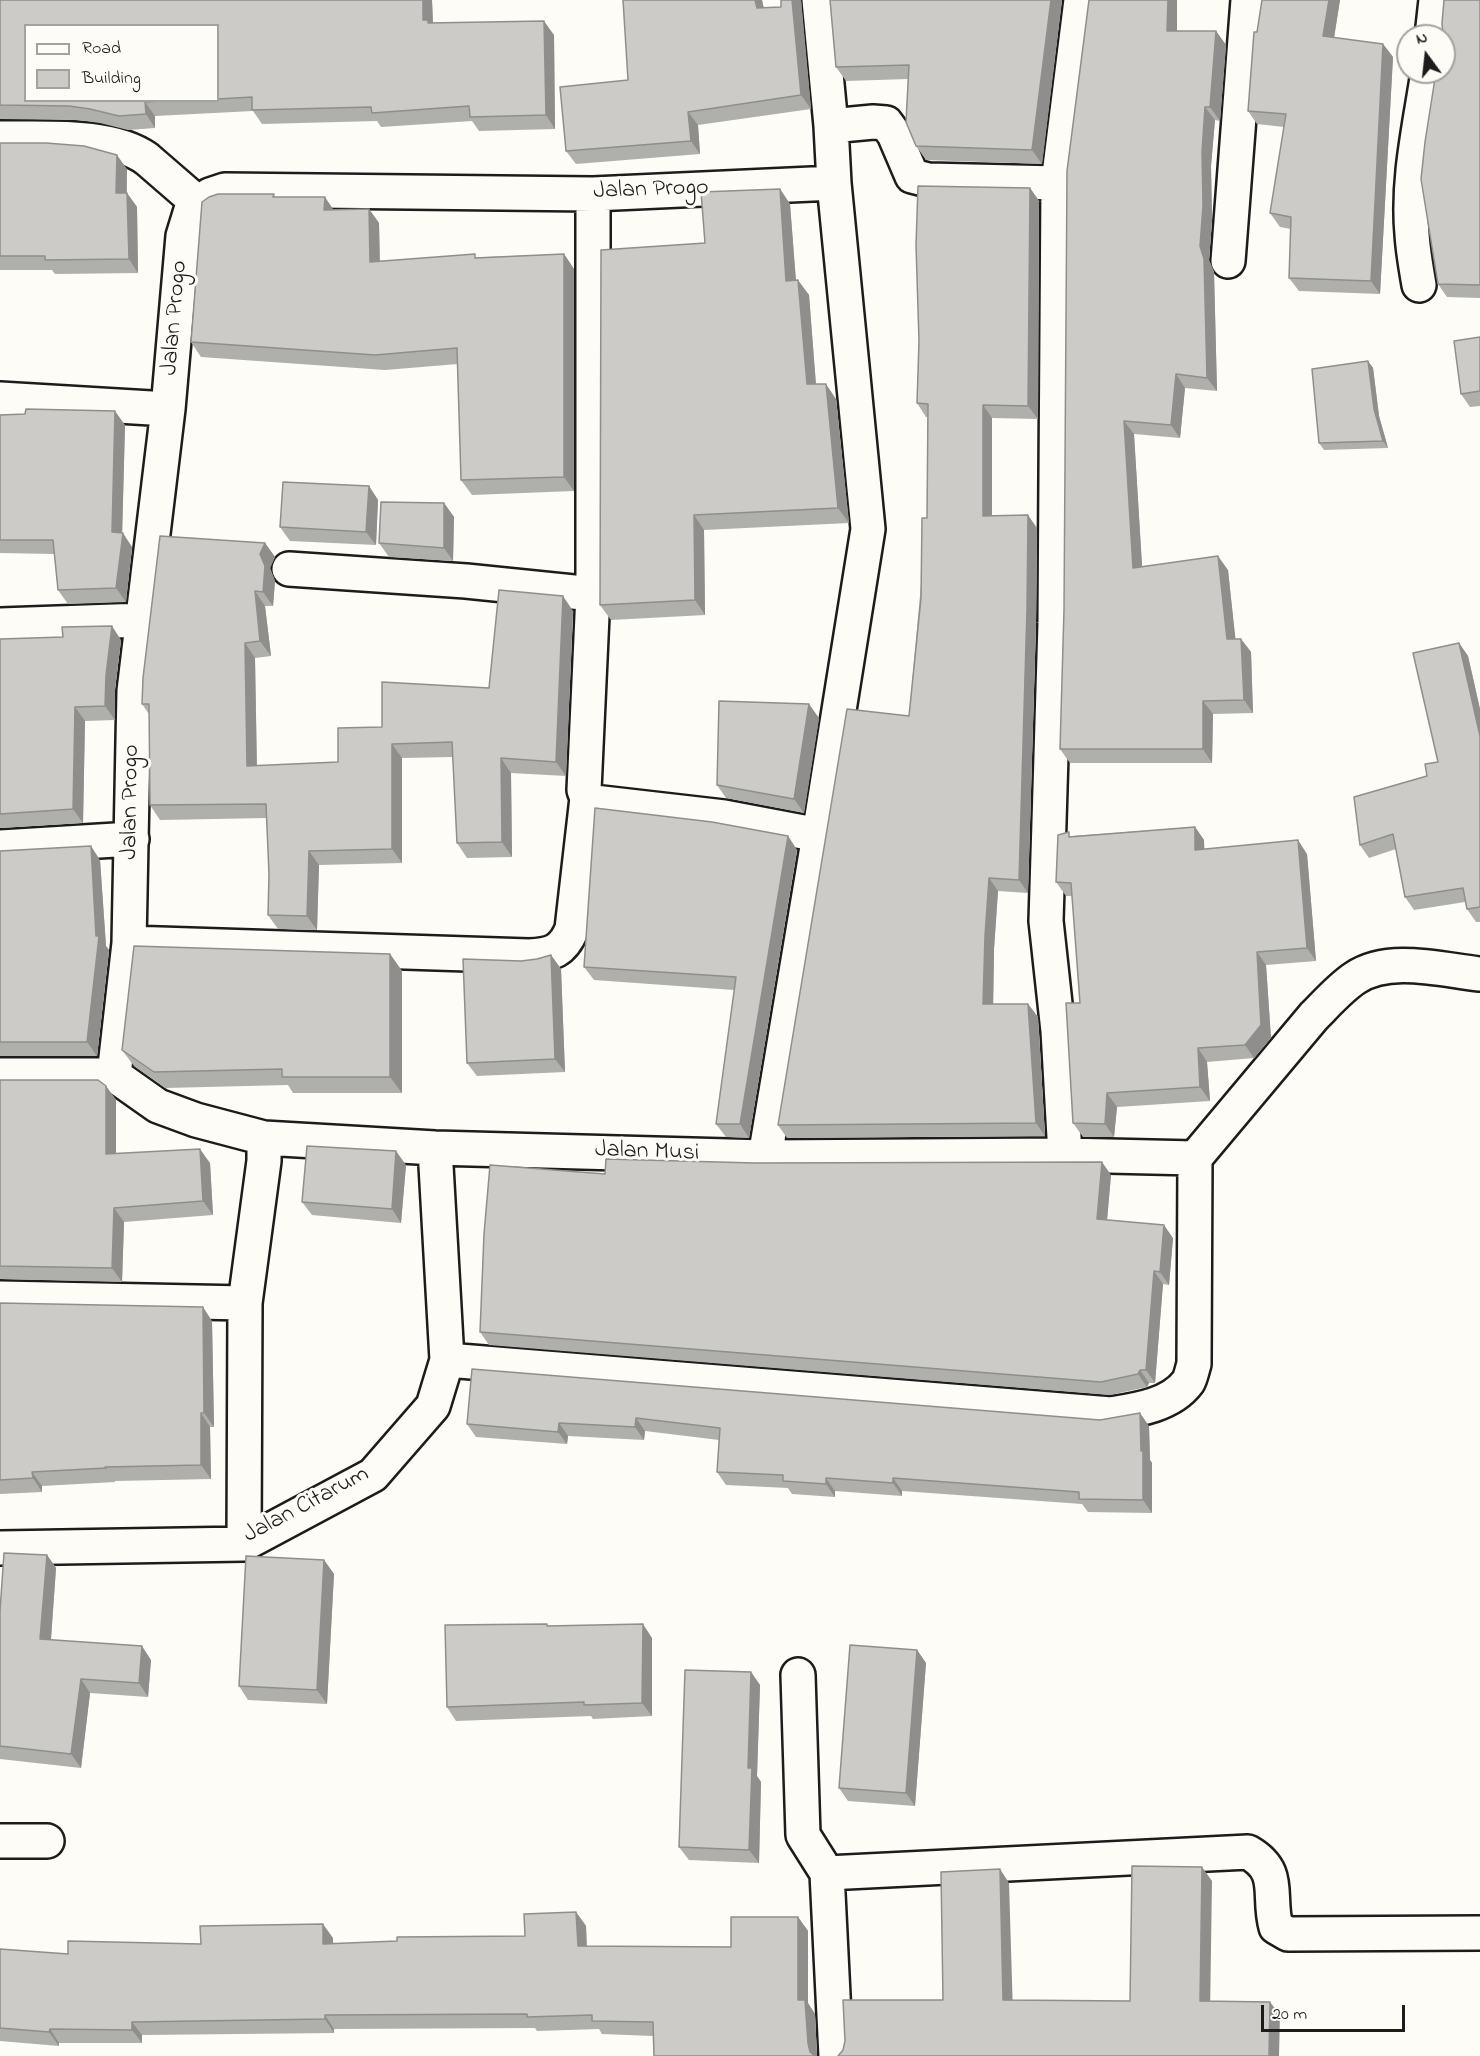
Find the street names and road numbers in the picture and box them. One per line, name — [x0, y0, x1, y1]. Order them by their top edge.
street label: Jalan Progo — [593, 175, 709, 207]
street label: Jalan Progo — [157, 259, 195, 377]
street label: Jalan Progo — [117, 744, 147, 860]
street label: Jalan Musi — [594, 1137, 700, 1169]
street label: Jalan Citarum — [239, 1461, 375, 1551]

